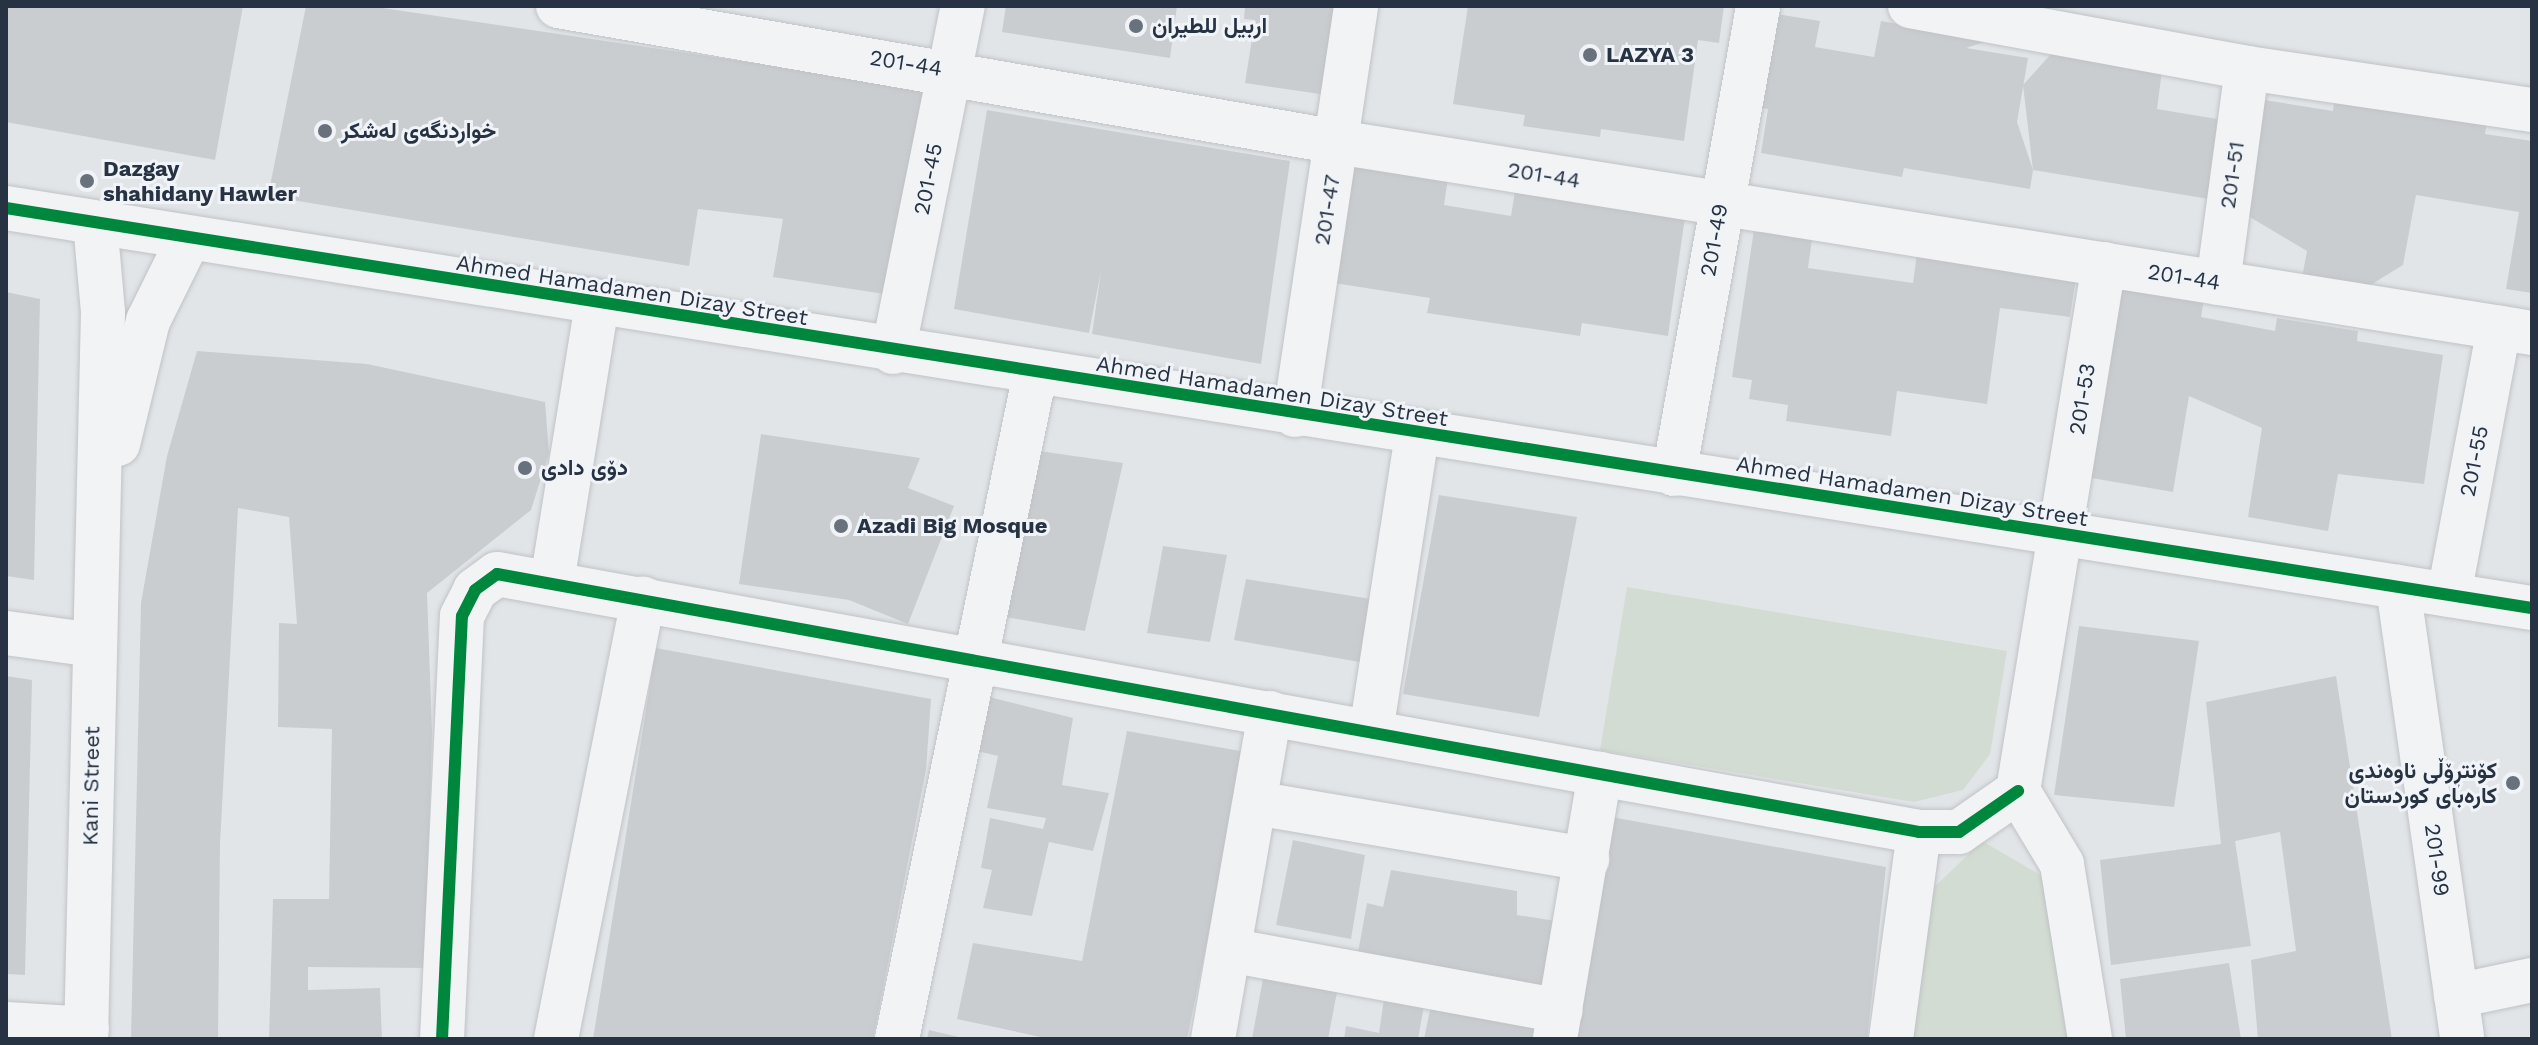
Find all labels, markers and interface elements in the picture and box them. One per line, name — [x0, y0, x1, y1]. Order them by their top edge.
place label: اربيل للطيران — [1152, 13, 1267, 39]
marker: اربيل للطيران — [1127, 17, 1145, 35]
place label: LAZYA 3 — [1606, 42, 1694, 68]
street label: 201-44 — [868, 44, 944, 82]
marker: LAZYA 3 — [1581, 46, 1599, 64]
place label: خواردنگەی لەشکر — [341, 118, 496, 144]
marker: خواردنگەی لەشکر — [316, 122, 334, 140]
street label: 201-51 — [2214, 140, 2250, 210]
street label: 201-45 — [908, 141, 948, 217]
place label: Dazgay shahidany Hawler — [103, 155, 297, 206]
street label: 201-44 — [1506, 156, 1582, 194]
marker: Dazgay shahidany Hawler — [78, 172, 96, 190]
street label: 201-47 — [1308, 173, 1346, 247]
street label: 201-49 — [1695, 202, 1733, 278]
street label: Ahmed Hamadamen Dizay Street — [454, 249, 810, 331]
street label: 201-44 — [2146, 258, 2222, 296]
street label: Ahmed Hamadamen Dizay Street — [1094, 350, 1450, 432]
street label: 201-53 — [2063, 361, 2101, 437]
street label: 201-55 — [2454, 423, 2494, 499]
street label: Ahmed Hamadamen Dizay Street — [1734, 450, 2090, 532]
place label: دۆى دادى — [541, 455, 628, 481]
marker: دۆى دادى — [516, 459, 534, 477]
place label: Azadi Big Mosque — [857, 513, 1047, 539]
marker: Azadi Big Mosque — [832, 517, 850, 535]
street label: Kani Street — [77, 726, 105, 846]
place label: کۆنتڕۆڵی ناوەندی کارەبای کوردستان — [2345, 757, 2497, 808]
marker: کۆنتڕۆڵی ناوەندی کارەبای کوردستان — [2504, 774, 2522, 792]
street label: 201-99 — [2419, 822, 2455, 898]

